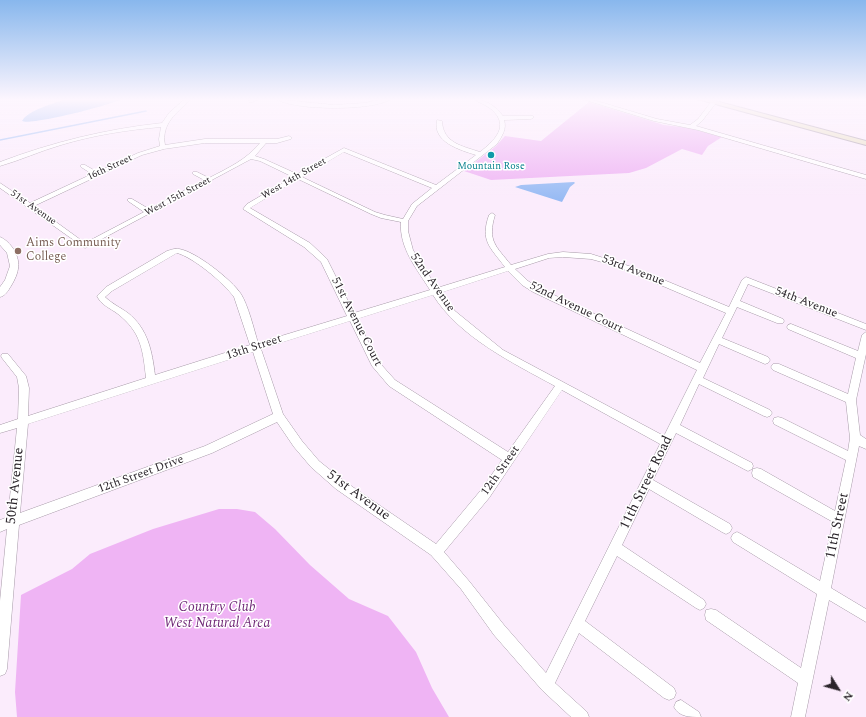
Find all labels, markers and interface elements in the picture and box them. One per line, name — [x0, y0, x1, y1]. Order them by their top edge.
marker: Mountain Rose — [486, 150, 496, 160]
street label: 16th Street — [86, 152, 134, 184]
street label: West 14th Street — [259, 156, 329, 202]
place label: Mountain Rose — [457, 161, 525, 173]
street label: West 15th Street — [143, 175, 213, 219]
street label: 51st Avenue — [8, 188, 58, 228]
place label: Aims Community College — [26, 237, 121, 265]
marker: Aims Community College — [13, 246, 23, 256]
street label: 52nd Avenue — [407, 251, 457, 315]
street label: 53rd Avenue — [600, 252, 666, 290]
street label: 51st Avenue Court — [327, 275, 385, 369]
street label: 52nd Avenue Court — [527, 279, 625, 337]
street label: 54th Avenue — [773, 284, 839, 322]
street label: 13th Street — [224, 332, 284, 364]
street label: 11th Street Road — [617, 433, 677, 533]
street label: 12th Street — [479, 443, 523, 499]
street label: 50th Avenue — [4, 447, 28, 525]
street label: 12th Street Drive — [96, 453, 186, 497]
street label: 51st Avenue — [323, 467, 393, 525]
street label: 11th Street — [823, 491, 853, 561]
park label: Country Club West Natural Area — [164, 600, 270, 632]
north arrow — [818, 669, 858, 709]
text: N — [838, 688, 857, 705]

